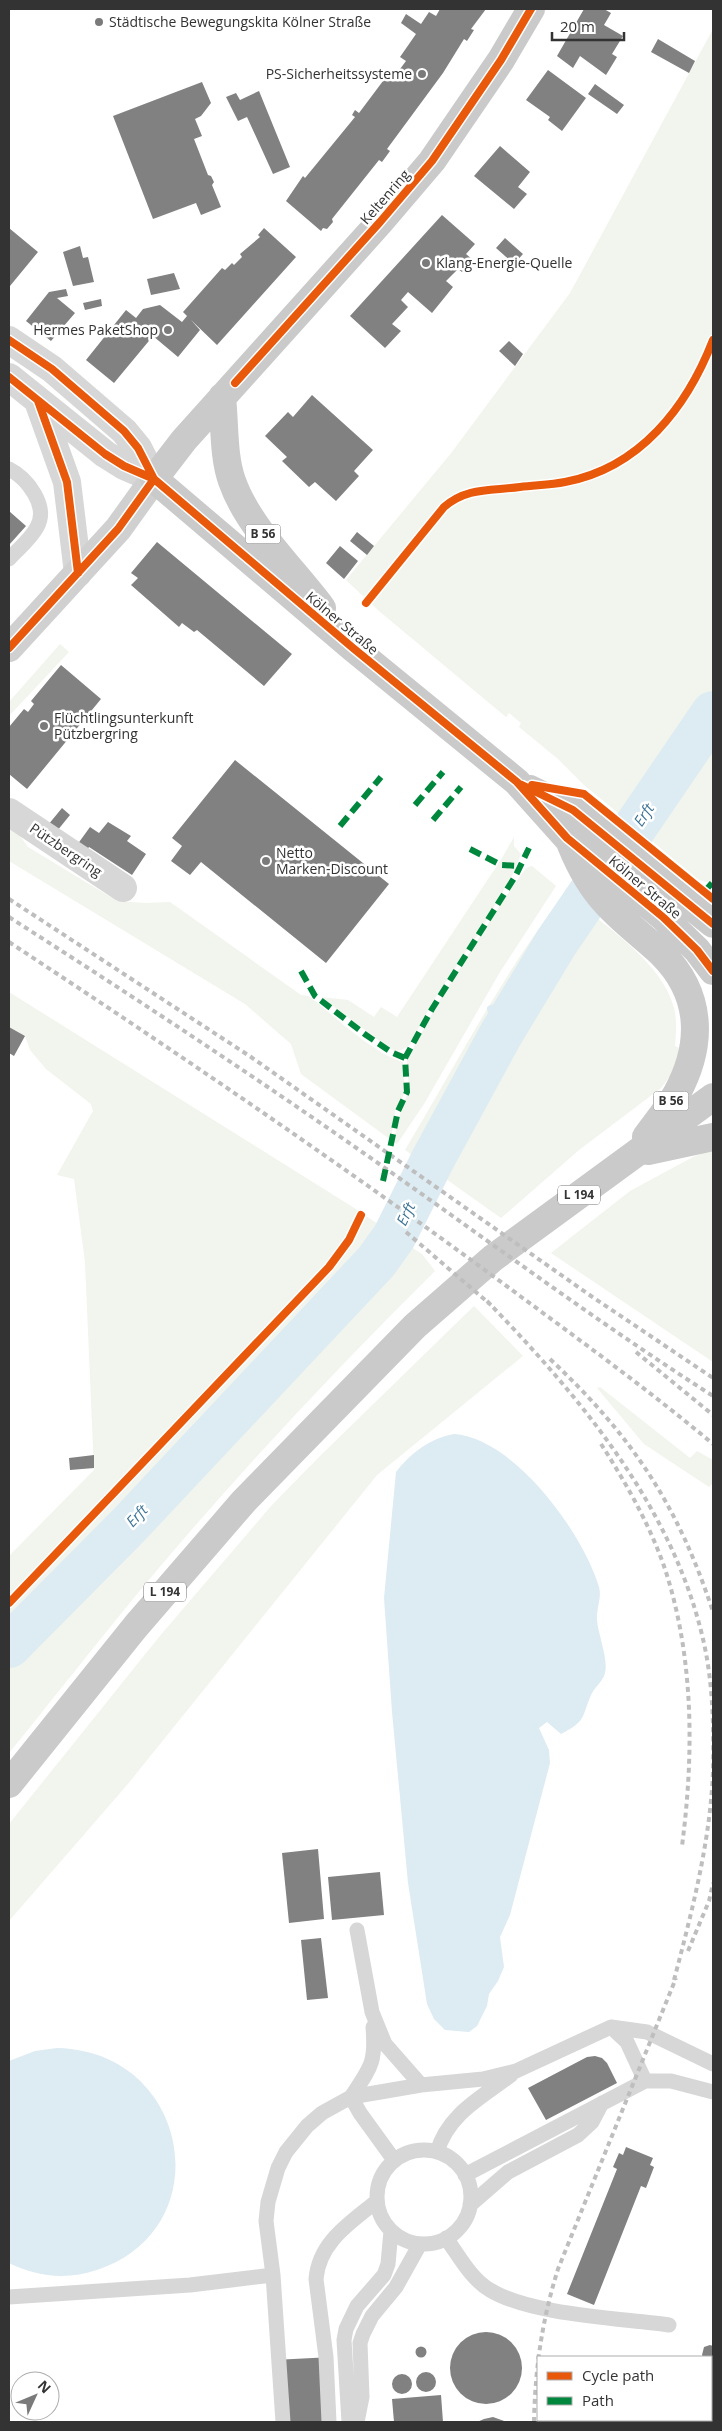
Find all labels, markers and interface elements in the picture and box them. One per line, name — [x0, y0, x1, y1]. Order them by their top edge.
scale bar — [552, 10, 624, 42]
place label: Städtische Bewegungskita Kölner Straße — [109, 12, 371, 31]
marker: Städtische Bewegungskita Kölner Straße — [93, 16, 105, 28]
text: 20 m — [560, 16, 595, 36]
place label: PS-Sicherheitssysteme — [266, 64, 412, 83]
marker: PS-Sicherheitssysteme — [416, 68, 428, 80]
street label: Keltenring — [356, 165, 414, 228]
place label: Klang-Energie-Quelle — [436, 253, 572, 272]
marker: Klang-Energie-Quelle — [420, 257, 432, 269]
place label: Hermes PaketShop — [33, 320, 158, 339]
marker: Hermes PaketShop — [162, 324, 174, 336]
road number: B 56 — [246, 524, 280, 544]
street label: Kölner Straße — [302, 587, 383, 659]
place label: Flüchtlingsunterkunft Pützbergring — [54, 708, 194, 743]
marker: Flüchtlingsunterkunft Pützbergring — [38, 720, 50, 732]
water label: Erft — [628, 798, 659, 830]
street label: Pützbergring — [26, 818, 107, 881]
place label: Netto Marken-Discount — [276, 843, 388, 878]
street label: Kölner Straße — [605, 851, 686, 923]
marker: Netto Marken-Discount — [260, 855, 272, 867]
road number: B 56 — [654, 1092, 688, 1110]
road number: L 194 — [558, 1186, 600, 1204]
water label: Erft — [391, 1198, 420, 1228]
water label: Erft — [121, 1499, 152, 1531]
road number: L 194 — [144, 1582, 186, 1601]
legend — [537, 2356, 712, 2421]
text: Cycle path — [582, 2365, 654, 2385]
north arrow — [10, 2371, 60, 2421]
text: N — [34, 2376, 56, 2397]
text: Path — [582, 2390, 614, 2410]

